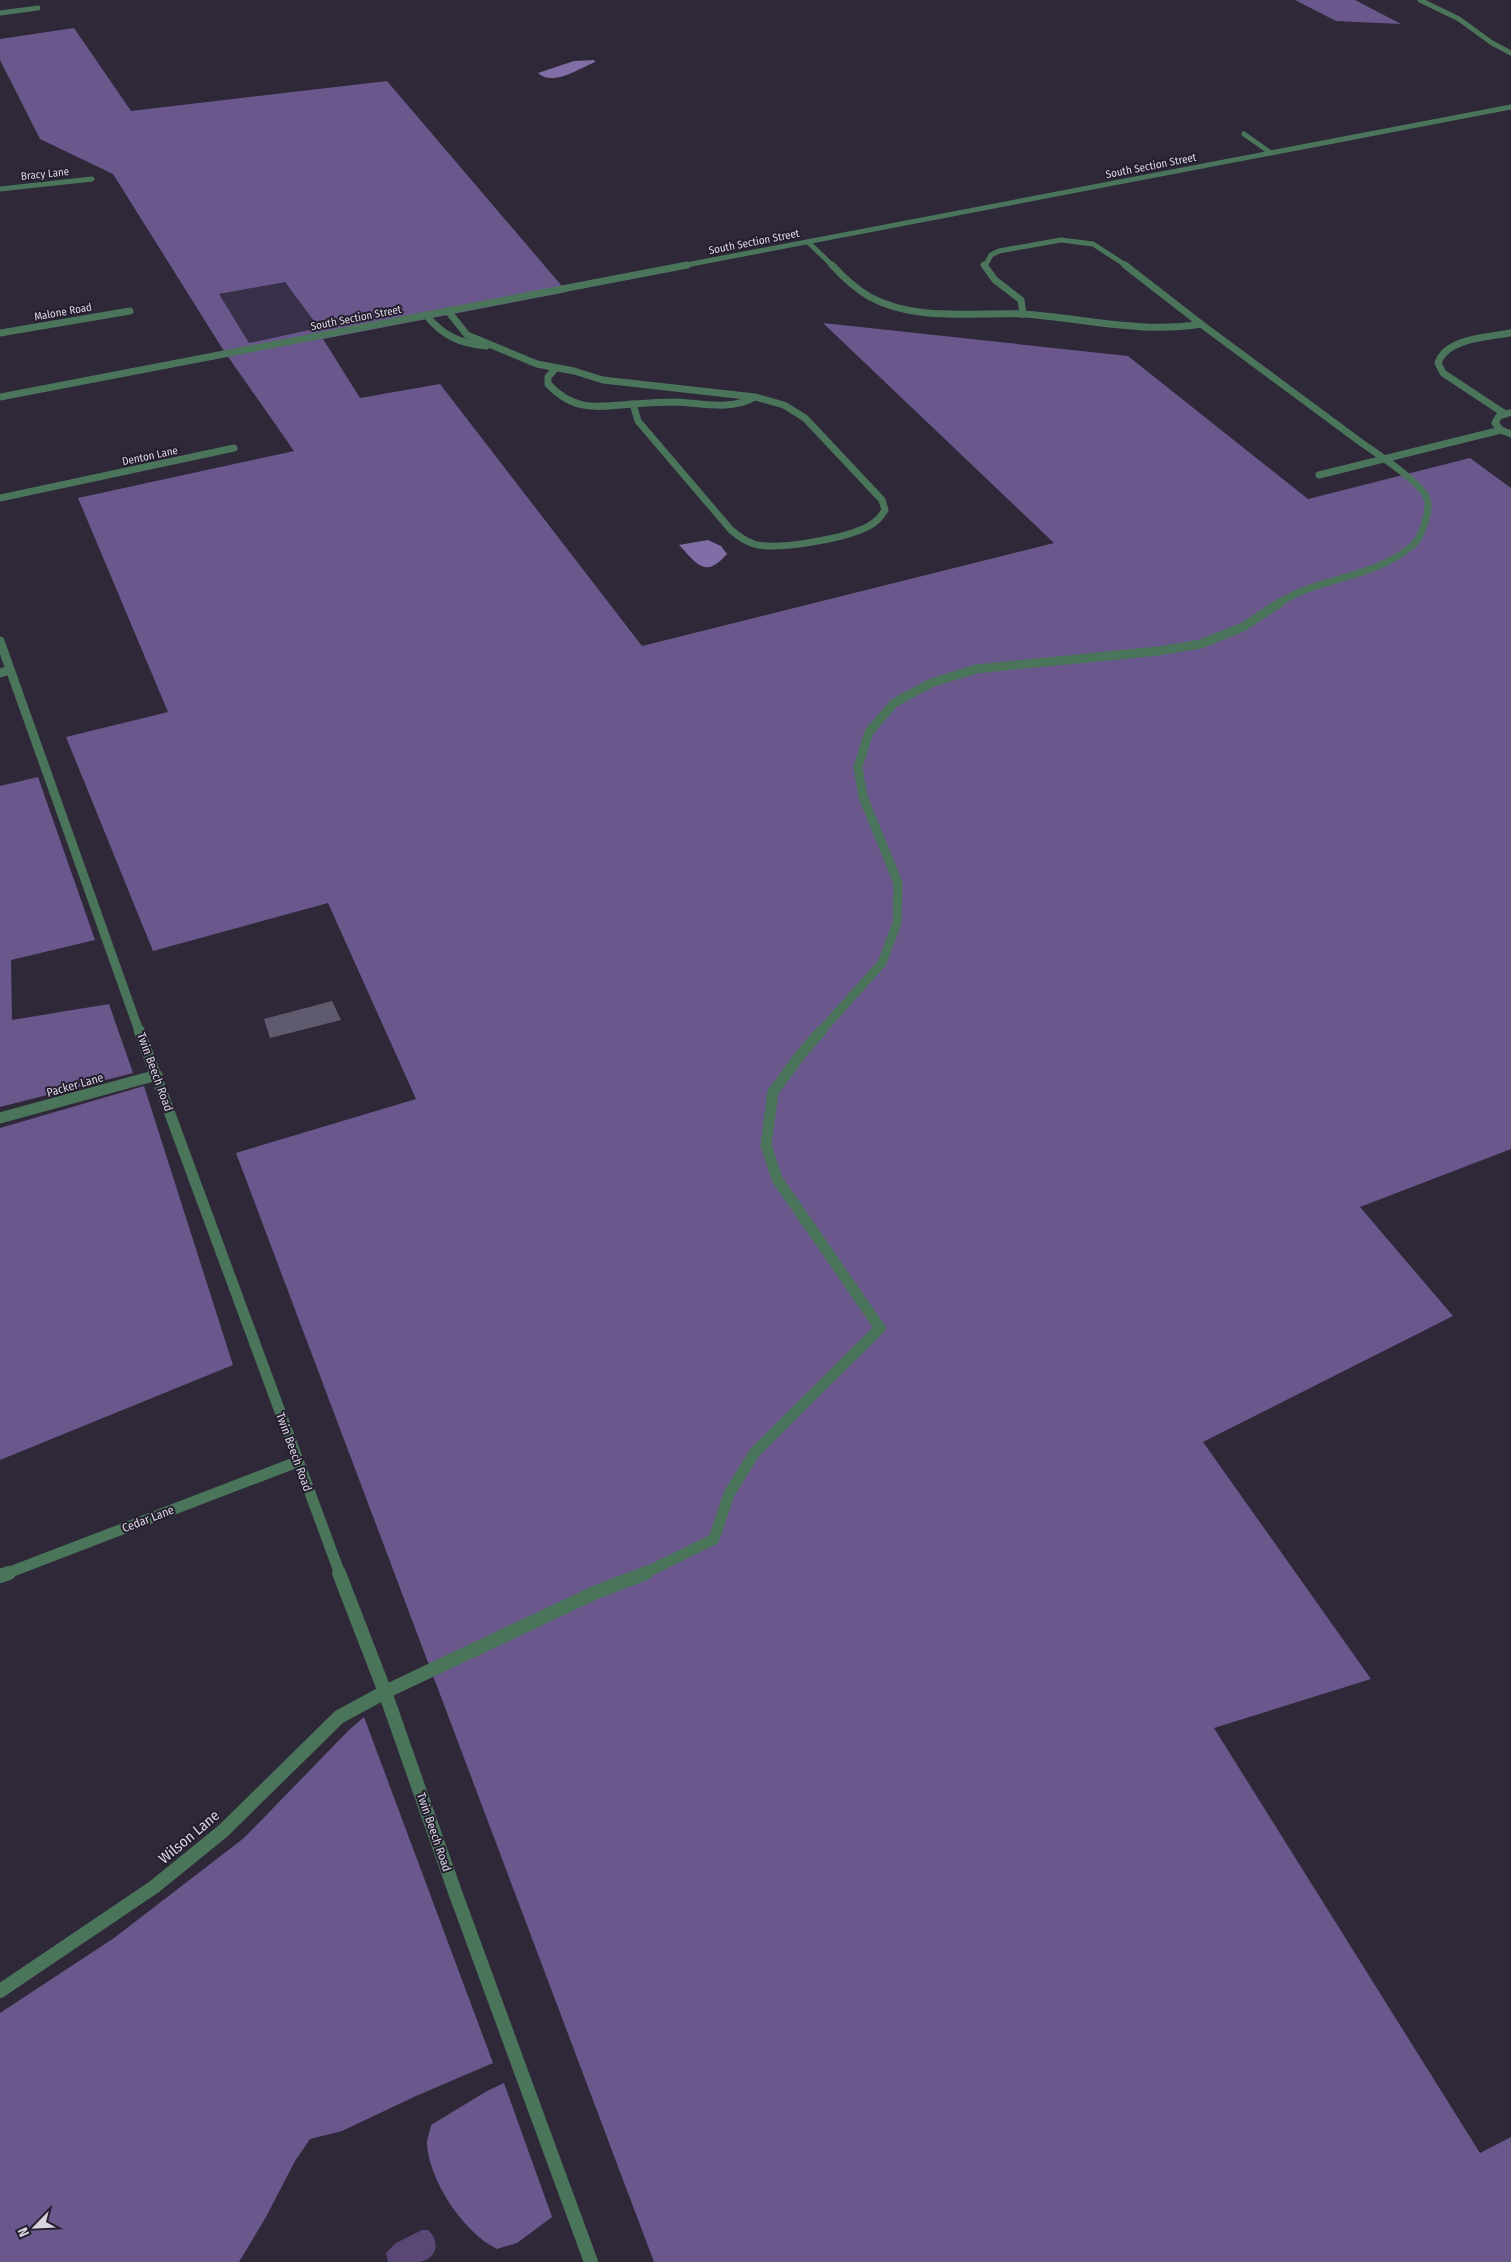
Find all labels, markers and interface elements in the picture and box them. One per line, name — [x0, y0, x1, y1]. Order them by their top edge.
street label: South Section Street — [1105, 151, 1198, 181]
street label: Bracy Lane — [20, 165, 70, 183]
street label: South Section Street — [708, 227, 801, 257]
street label: Malone Road — [33, 301, 93, 323]
street label: South Section Street — [310, 303, 403, 333]
street label: Denton Lane — [121, 444, 179, 468]
street label: Twin Beech Road — [134, 1031, 176, 1113]
street label: Packer Lane — [45, 1070, 105, 1100]
street label: Twin Beech Road — [273, 1411, 315, 1493]
street label: Cedar Lane — [120, 1503, 176, 1535]
street label: Twin Beech Road — [414, 1791, 454, 1873]
street label: Wilson Lane — [155, 1806, 223, 1868]
north arrow — [10, 2202, 60, 2252]
text: N — [14, 2225, 33, 2239]

